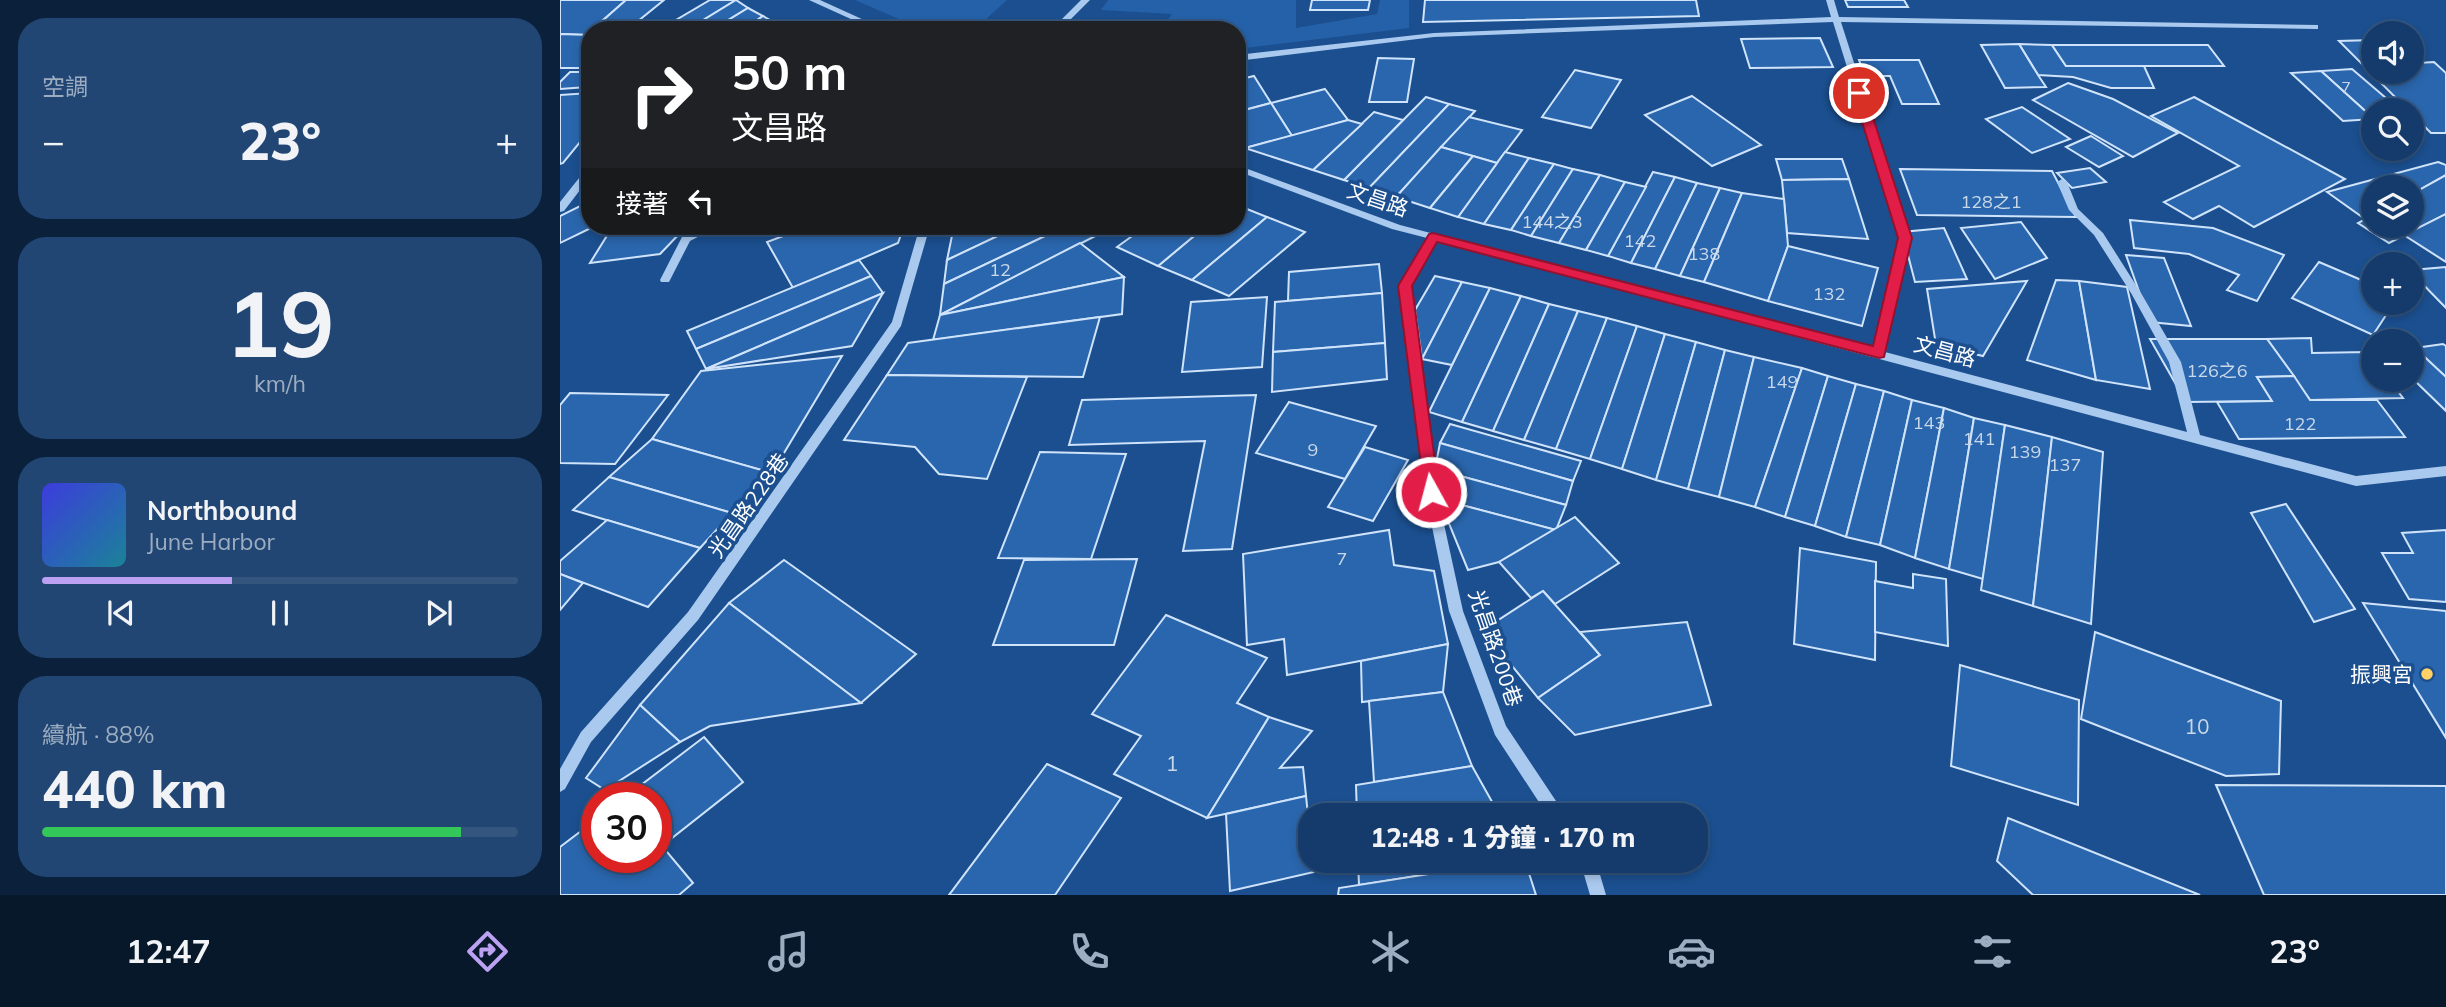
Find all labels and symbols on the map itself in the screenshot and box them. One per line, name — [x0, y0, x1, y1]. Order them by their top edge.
pin — [1829, 63, 1889, 123]
house number: 7 — [2341, 77, 2351, 97]
street label: 文昌路 — [1344, 176, 1412, 222]
house number: 128之1 — [1960, 190, 2022, 213]
house number: 144之3 — [1521, 210, 1583, 233]
house number: 142 — [1624, 229, 1656, 252]
house number: 138 — [1688, 242, 1720, 265]
house number: 12 — [989, 258, 1011, 281]
house number: 132 — [1813, 282, 1845, 305]
street label: 文昌路 — [1911, 330, 1979, 372]
house number: 126之6 — [2186, 359, 2248, 382]
house number: 149 — [1766, 370, 1798, 393]
house number: 143 — [1913, 411, 1945, 434]
house number: 122 — [2284, 412, 2316, 435]
house number: 141 — [1963, 427, 1995, 450]
house number: 9 — [1308, 438, 1318, 461]
house number: 139 — [2009, 440, 2041, 463]
street label: 光昌路228巷 — [702, 448, 794, 562]
house number: 137 — [2049, 453, 2081, 476]
position arrow — [1394, 455, 1468, 529]
house number: 7 — [1337, 547, 1347, 570]
street label: 光昌路200巷 — [1464, 586, 1528, 710]
place label: 振興宮 — [2350, 661, 2413, 687]
marker: 振興宮 — [2419, 666, 2435, 682]
house number: 10 — [2184, 713, 2210, 739]
house number: 1 — [1166, 750, 1178, 776]
speed limit sign: 30 — [581, 782, 672, 873]

